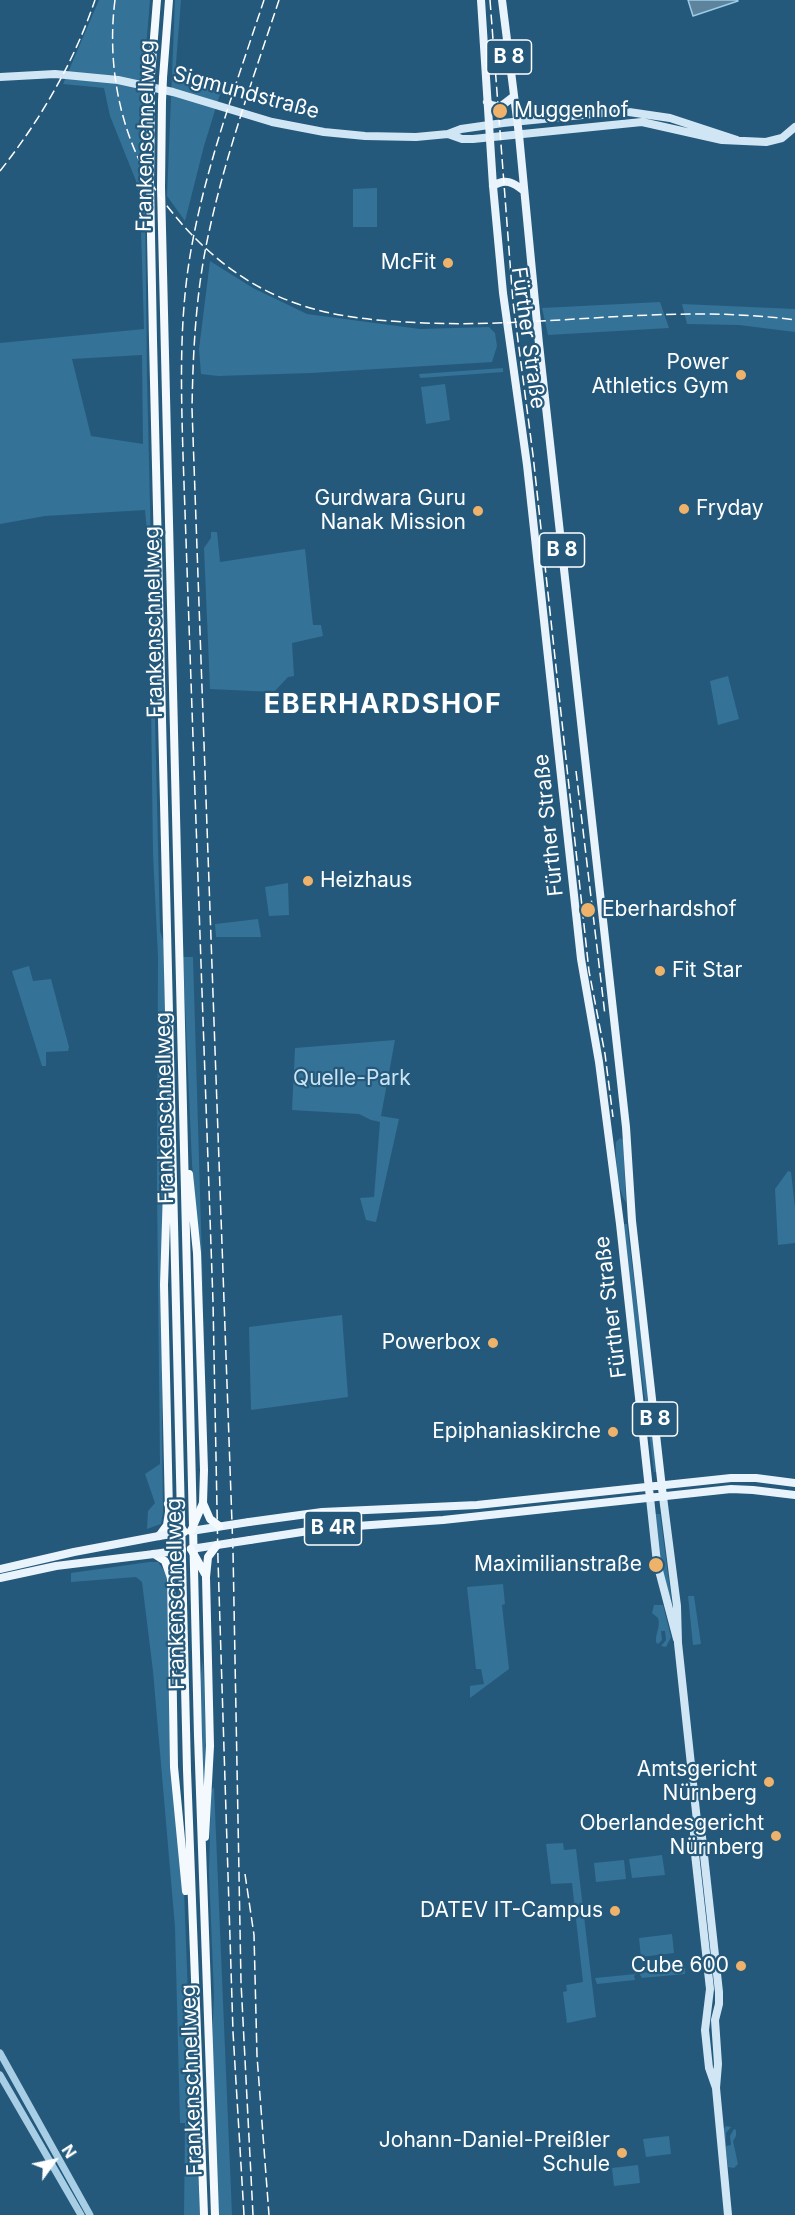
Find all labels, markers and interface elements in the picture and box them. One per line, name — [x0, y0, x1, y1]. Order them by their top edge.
street label: Frankenschnellweg — [132, 40, 160, 232]
road number: B 8 — [486, 40, 532, 74]
street label: Sigmundstraße — [170, 61, 322, 125]
place label: Muggenhof — [514, 98, 629, 124]
marker: Muggenhof — [491, 102, 509, 120]
place label: McFit — [381, 250, 436, 276]
marker: McFit — [441, 256, 455, 270]
street label: Fürther Straße — [506, 265, 550, 411]
place label: Power Athletics Gym — [591, 350, 729, 400]
marker: Power Athletics Gym — [734, 368, 748, 382]
place label: Gurdwara Guru Nanak Mission — [315, 486, 466, 536]
place label: Fryday — [696, 496, 764, 522]
marker: Fryday — [677, 502, 691, 516]
marker: Gurdwara Guru Nanak Mission — [471, 504, 485, 518]
street label: Frankenschnellweg — [140, 526, 168, 718]
road number: B 8 — [540, 533, 584, 567]
district label: EBERHARDSHOF — [264, 689, 502, 721]
street label: Fürther Straße — [529, 753, 569, 897]
place label: Heizhaus — [320, 868, 412, 894]
marker: Heizhaus — [301, 874, 315, 888]
place label: Eberhardshof — [602, 897, 736, 923]
marker: Eberhardshof — [579, 901, 597, 919]
place label: Fit Star — [672, 958, 742, 984]
marker: Fit Star — [653, 964, 667, 978]
street label: Frankenschnellweg — [151, 1012, 179, 1204]
park label: Quelle-Park — [293, 1066, 411, 1092]
street label: Fürther Straße — [590, 1235, 632, 1379]
place label: Powerbox — [382, 1330, 481, 1356]
marker: Powerbox — [486, 1336, 500, 1350]
road number: B 8 — [632, 1402, 678, 1436]
place label: Epiphaniaskirche — [432, 1419, 601, 1445]
marker: Epiphaniaskirche — [606, 1425, 620, 1439]
street label: Frankenschnellweg — [162, 1498, 190, 1690]
road number: B 4R — [304, 1511, 362, 1545]
place label: Maximilianstraße — [474, 1552, 642, 1578]
marker: Maximilianstraße — [647, 1556, 665, 1574]
place label: Amtsgericht Nürnberg — [637, 1757, 757, 1807]
marker: Amtsgericht Nürnberg — [762, 1775, 776, 1789]
place label: Oberlandesgericht Nürnberg — [579, 1811, 764, 1861]
marker: Oberlandesgericht Nürnberg — [769, 1829, 783, 1843]
place label: DATEV IT-Campus — [420, 1898, 603, 1924]
marker: DATEV IT-Campus — [608, 1904, 622, 1918]
place label: Cube 600 — [631, 1953, 729, 1979]
marker: Cube 600 — [734, 1959, 748, 1973]
street label: Frankenschnellweg — [176, 1984, 208, 2176]
place label: Johann-Daniel-Preißler Schule — [379, 2128, 610, 2178]
north arrow — [24, 2131, 84, 2191]
text: N — [57, 2141, 81, 2162]
marker: Johann-Daniel-Preißler Schule — [615, 2146, 629, 2160]

